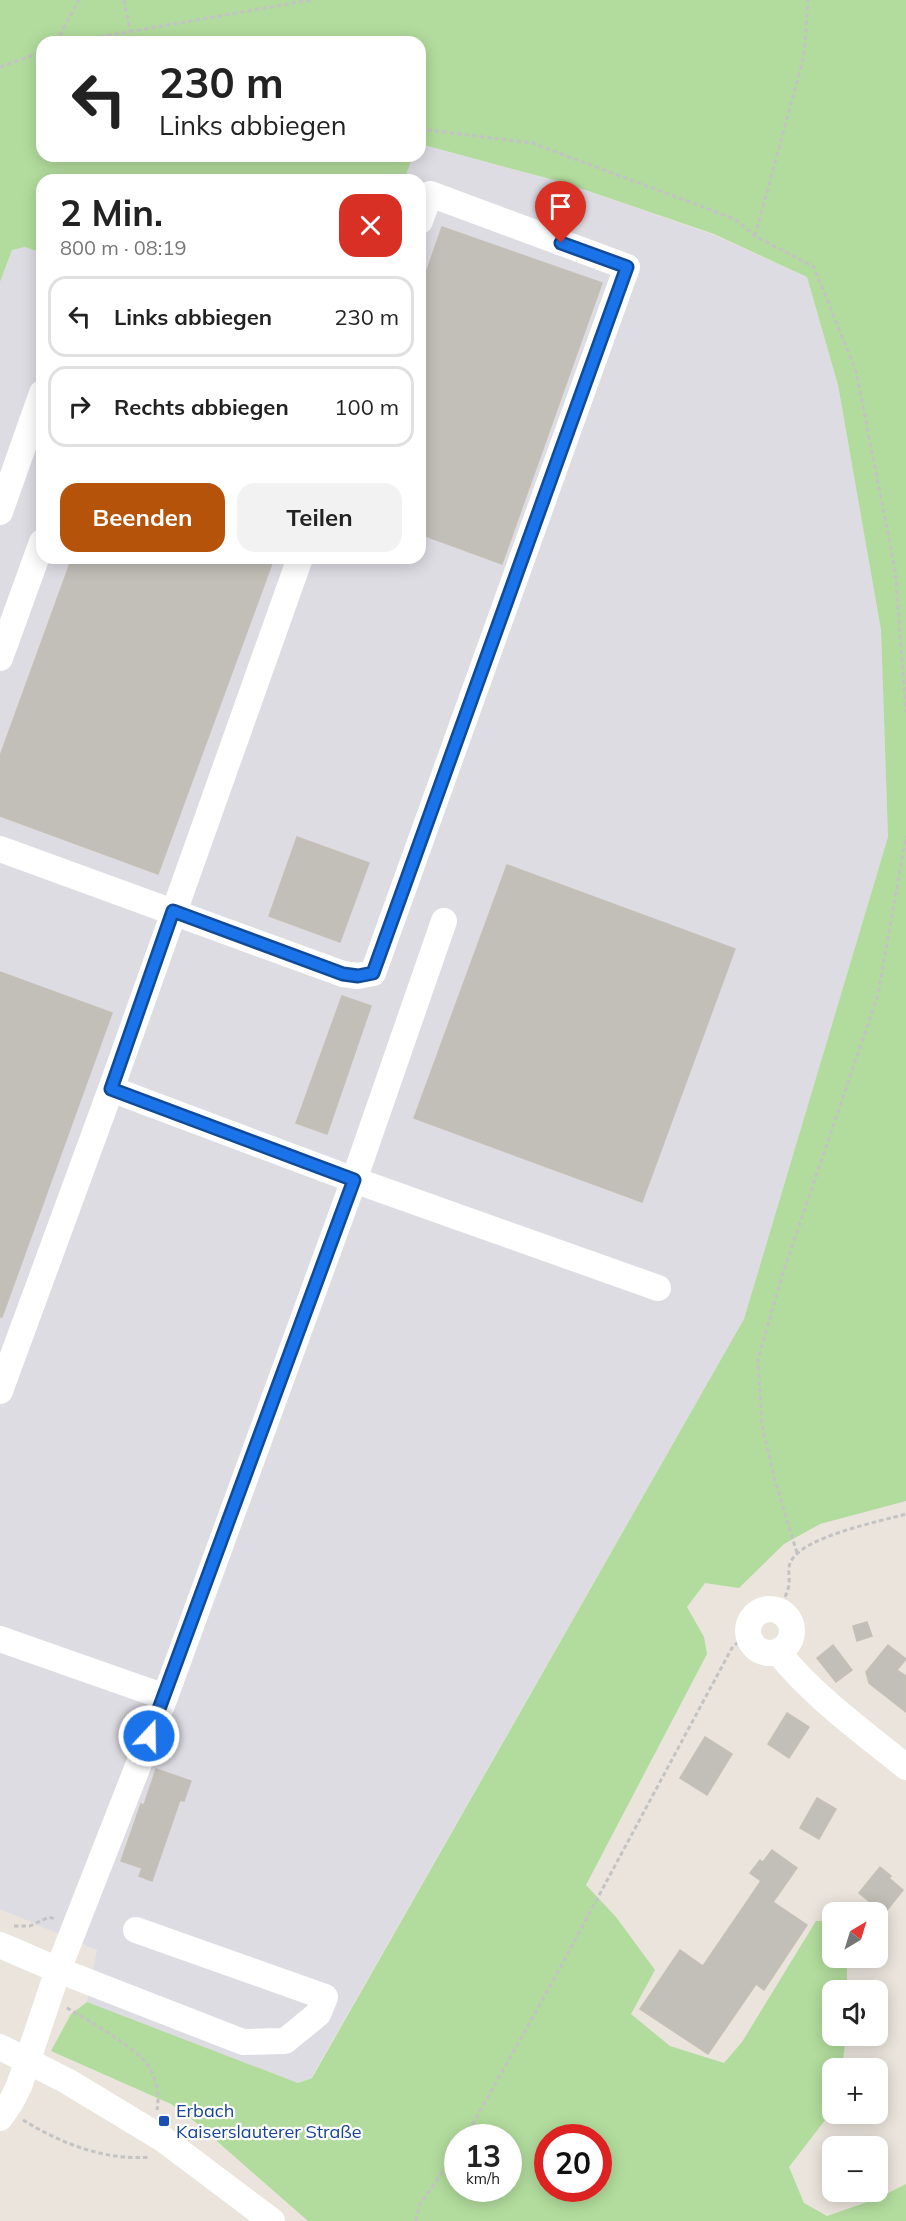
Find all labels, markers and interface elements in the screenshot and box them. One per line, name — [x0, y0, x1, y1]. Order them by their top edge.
text: 230 m — [159, 56, 284, 109]
icon: left — [60, 60, 138, 138]
text: Links abbiegen — [159, 108, 347, 142]
pin — [535, 181, 586, 243]
text: 2 Min. — [60, 190, 163, 235]
icon: arrive — [544, 190, 577, 223]
button: close — [339, 194, 402, 257]
text: 800 m · 08:19 — [60, 235, 186, 260]
icon: left — [63, 300, 96, 333]
text: Links abbiegen — [114, 303, 272, 331]
text: 230 m — [334, 303, 399, 331]
icon: right — [63, 390, 96, 423]
text: Rechts abbiegen — [114, 393, 289, 421]
text: 100 m — [334, 393, 399, 421]
button: Beenden — [60, 483, 225, 552]
button: Teilen — [237, 483, 402, 552]
position arrow — [117, 1704, 181, 1768]
north arrow — [822, 1902, 888, 1968]
map controls — [822, 1902, 888, 2202]
button: sound — [822, 1980, 888, 2046]
button: + — [822, 2058, 888, 2124]
place label: Erbach Kaiserslauterer Straße — [176, 2099, 361, 2143]
marker: Erbach Kaiserslauterer Straße — [157, 2114, 171, 2128]
speed limit sign: 20 — [534, 2124, 612, 2202]
button: − — [822, 2136, 888, 2202]
text: 13 — [465, 2137, 501, 2175]
text: km/h — [466, 2169, 500, 2188]

